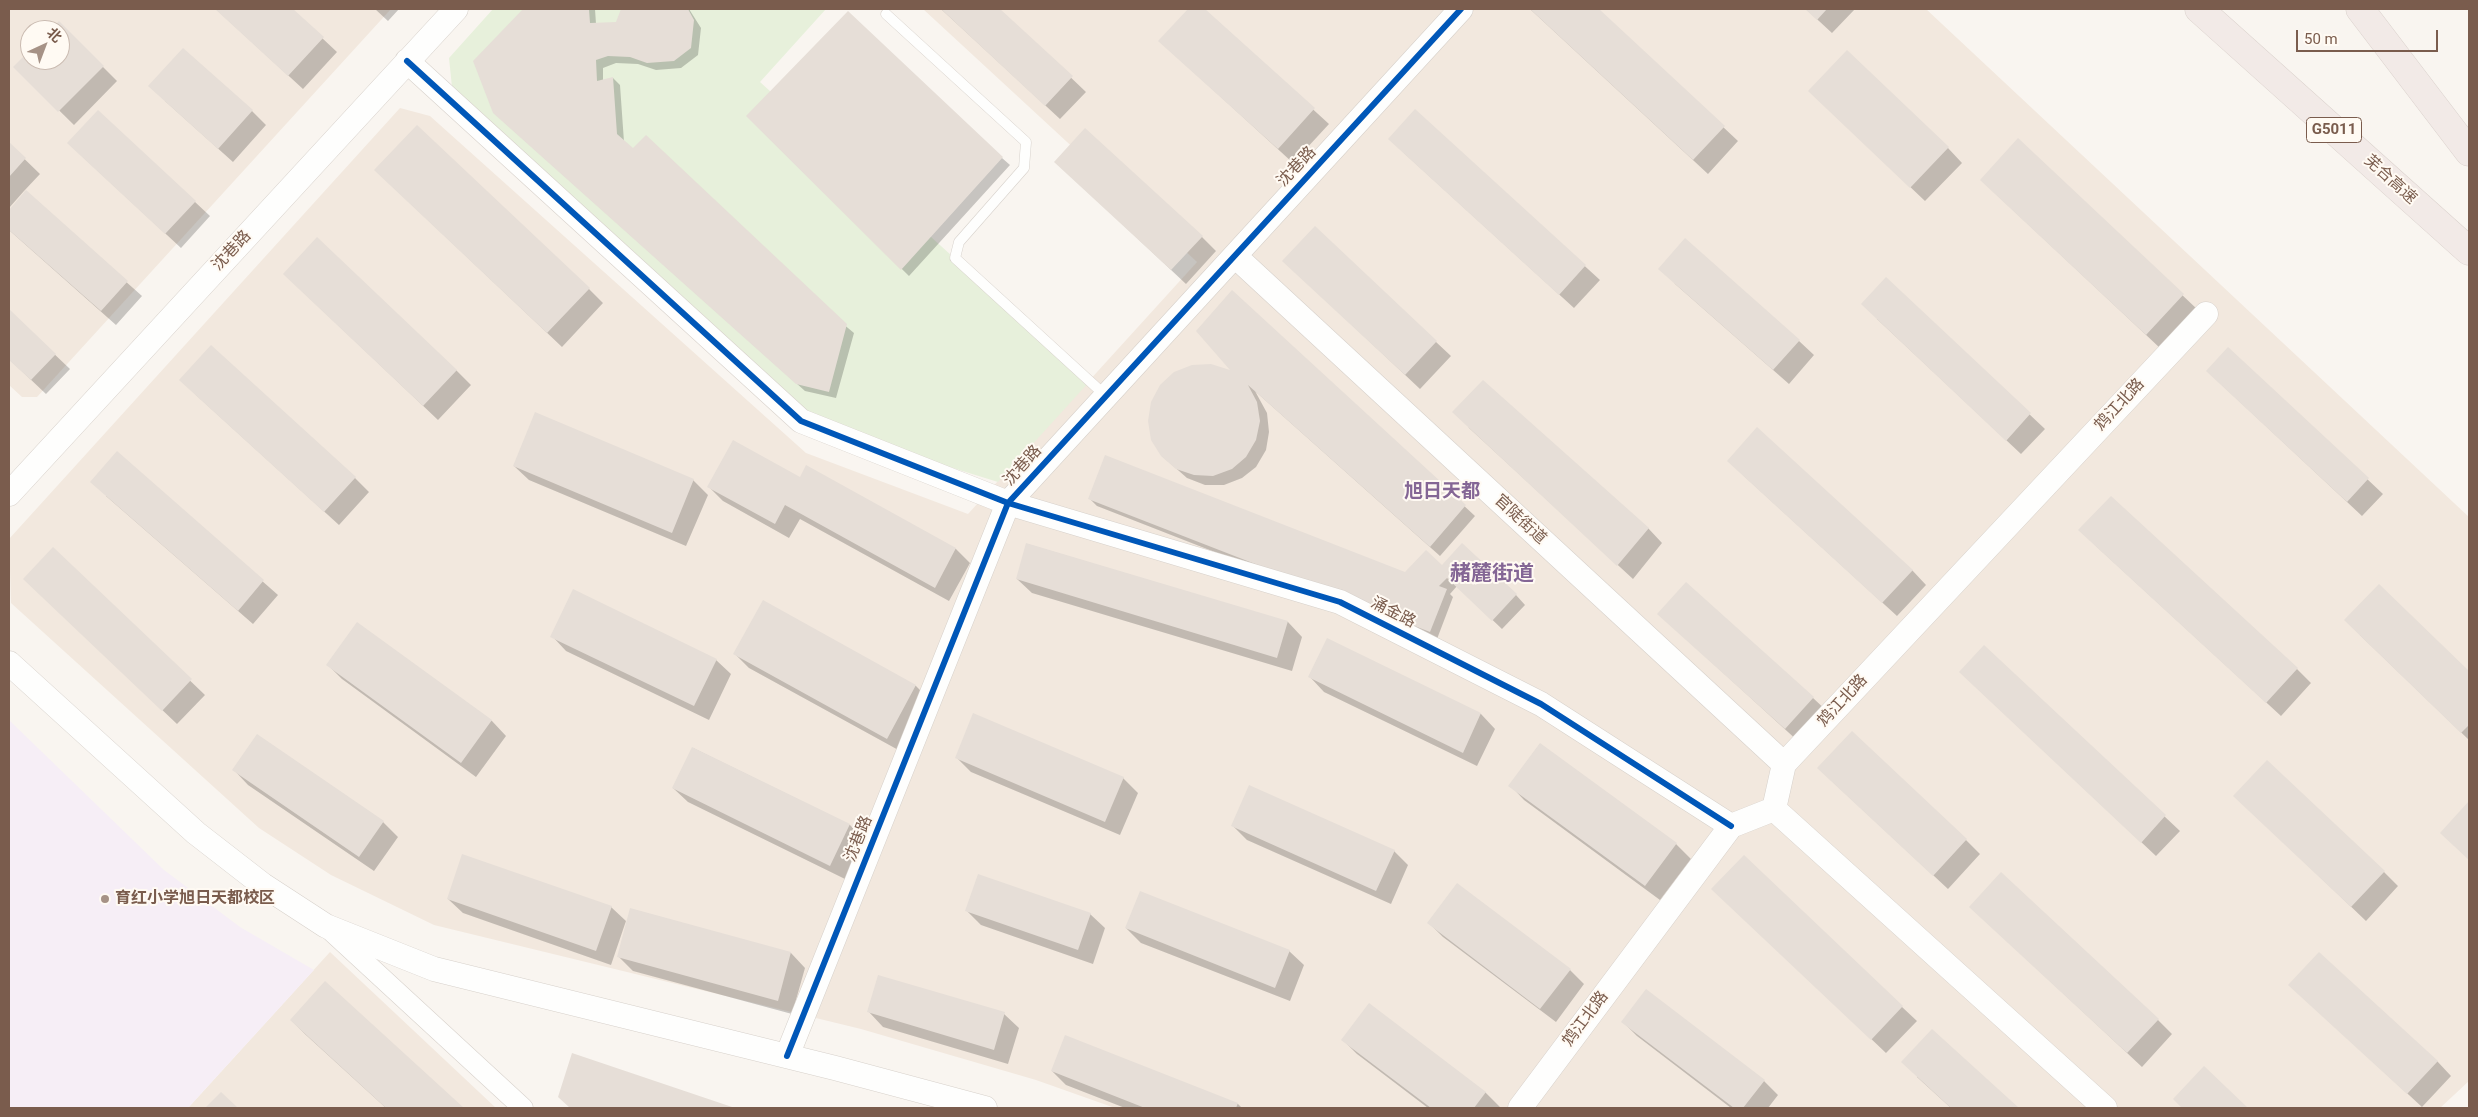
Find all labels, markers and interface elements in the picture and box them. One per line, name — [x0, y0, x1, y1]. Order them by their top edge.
north arrow — [20, 20, 70, 70]
scale bar — [2298, 20, 2440, 52]
text: 北 — [44, 24, 65, 45]
text: 50 m — [2304, 30, 2338, 48]
road number: G5011 — [2306, 118, 2362, 142]
street label: 沈巷路 — [1274, 143, 1320, 191]
street label: 芜合高速 — [2360, 151, 2420, 209]
street label: 沈巷路 — [209, 227, 255, 275]
street label: 鸩江北路 — [2091, 375, 2149, 435]
street label: 沈巷路 — [1000, 442, 1046, 490]
district label: 旭日天都 — [1404, 481, 1480, 503]
street label: 官陡街道 — [1490, 491, 1550, 549]
district label: 赭麓街道 — [1450, 562, 1534, 588]
street label: 涌金路 — [1367, 594, 1419, 632]
street label: 鸩江北路 — [1814, 671, 1872, 731]
street label: 沈巷路 — [841, 813, 877, 865]
place label: 育红小学旭日天都校区 — [115, 889, 275, 909]
marker: 育红小学旭日天都校区 — [99, 893, 111, 905]
street label: 鸩江北路 — [1559, 988, 1613, 1050]

